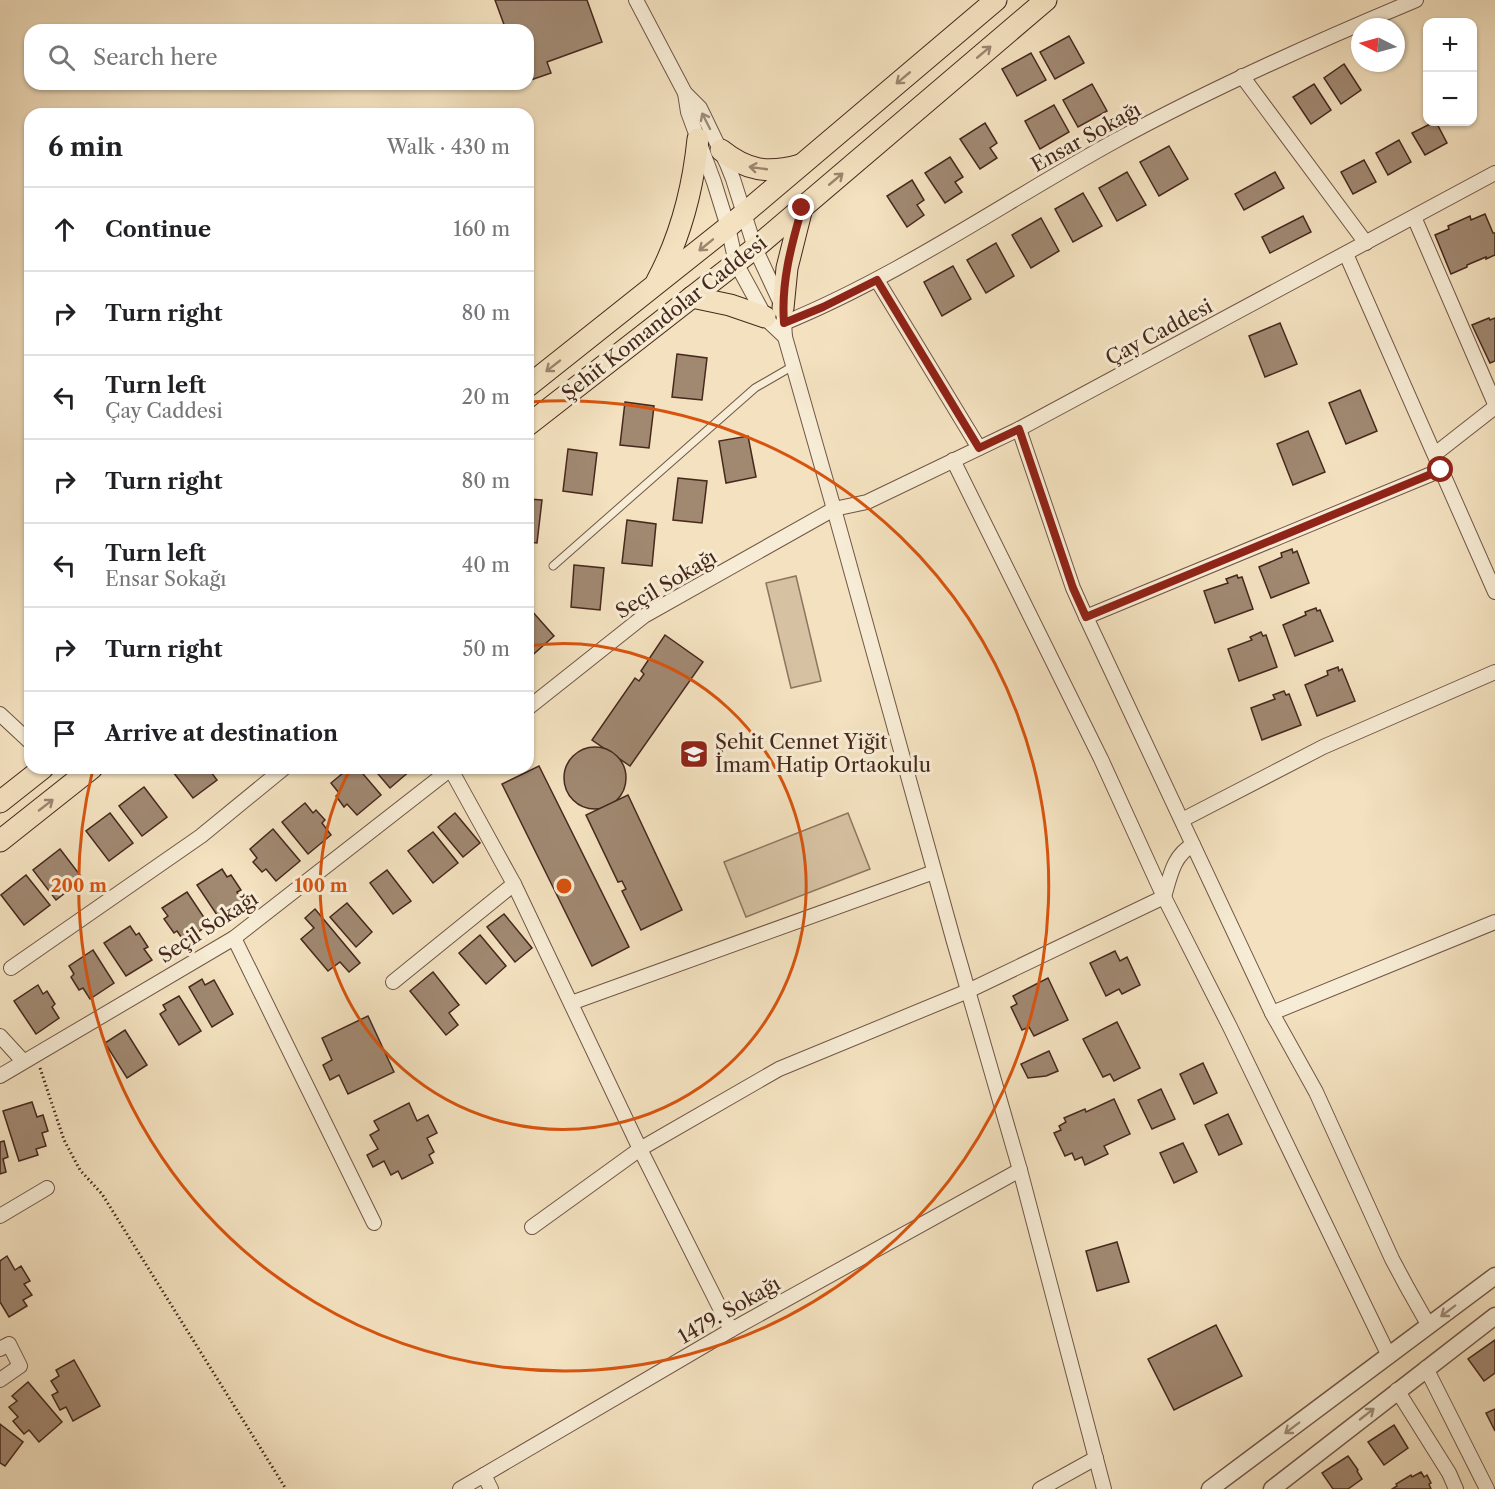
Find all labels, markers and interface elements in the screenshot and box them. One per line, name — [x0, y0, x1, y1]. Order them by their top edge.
north arrow — [1351, 18, 1405, 72]
map controls — [1423, 18, 1477, 126]
button: + — [1423, 18, 1477, 72]
search box — [24, 24, 534, 90]
icon: search — [45, 41, 78, 74]
text: Search here — [93, 44, 218, 71]
one-way arrow — [976, 45, 991, 59]
one-way arrow — [895, 72, 911, 85]
button: − — [1423, 72, 1477, 126]
street label: Ensar Sokağı — [1027, 97, 1145, 177]
one-way arrow — [700, 112, 711, 130]
text: 6 min — [48, 131, 123, 163]
text: Walk · 430 m — [387, 135, 510, 159]
one-way arrow — [749, 163, 769, 174]
one-way arrow — [828, 172, 843, 186]
route end — [788, 194, 814, 220]
icon: ahead — [48, 213, 81, 246]
text: Continue — [105, 216, 211, 243]
text: 160 m — [453, 217, 510, 241]
street label: Şehit Komandolar Caddesi — [557, 230, 771, 406]
one-way arrow — [699, 238, 714, 252]
street label: Çay Caddesi — [1101, 294, 1217, 370]
icon: right — [48, 297, 81, 330]
text: Turn right — [105, 300, 223, 327]
text: 80 m — [462, 301, 510, 325]
one-way arrow — [545, 360, 561, 373]
text: Turn left — [105, 372, 206, 399]
icon: left — [48, 381, 81, 414]
text: 20 m — [462, 385, 510, 409]
text: Çay Caddesi — [105, 399, 223, 423]
route start — [1427, 456, 1453, 482]
icon: right — [48, 465, 81, 498]
text: Turn right — [105, 468, 223, 495]
text: 80 m — [462, 469, 510, 493]
text: Turn left — [105, 540, 206, 567]
street label: Seçil Sokağı — [611, 544, 721, 624]
icon: left — [48, 549, 81, 582]
text: 40 m — [462, 553, 510, 577]
text: Ensar Sokağı — [105, 567, 226, 591]
icon: right — [48, 633, 81, 666]
text: Turn right — [105, 636, 223, 663]
text: 50 m — [463, 637, 510, 661]
icon: arrive — [48, 717, 81, 750]
text: Arrive at destination — [105, 720, 338, 747]
place label: Şehit Cennet Yiğit İmam Hatip Ortaokulu — [715, 730, 931, 777]
school or university icon: Şehit Cennet Yiğit İmam Hatip Ortaokulu — [678, 738, 710, 770]
one-way arrow — [38, 798, 54, 811]
text: 200 m — [51, 875, 107, 897]
text: 100 m — [294, 875, 348, 897]
centre of rings — [554, 876, 574, 896]
street label: Seçil Sokağı — [154, 886, 262, 968]
street label: 1479. Sokağı — [674, 1271, 784, 1349]
one-way arrow — [1441, 1305, 1457, 1318]
one-way arrow — [1359, 1407, 1375, 1420]
one-way arrow — [1285, 1422, 1301, 1434]

